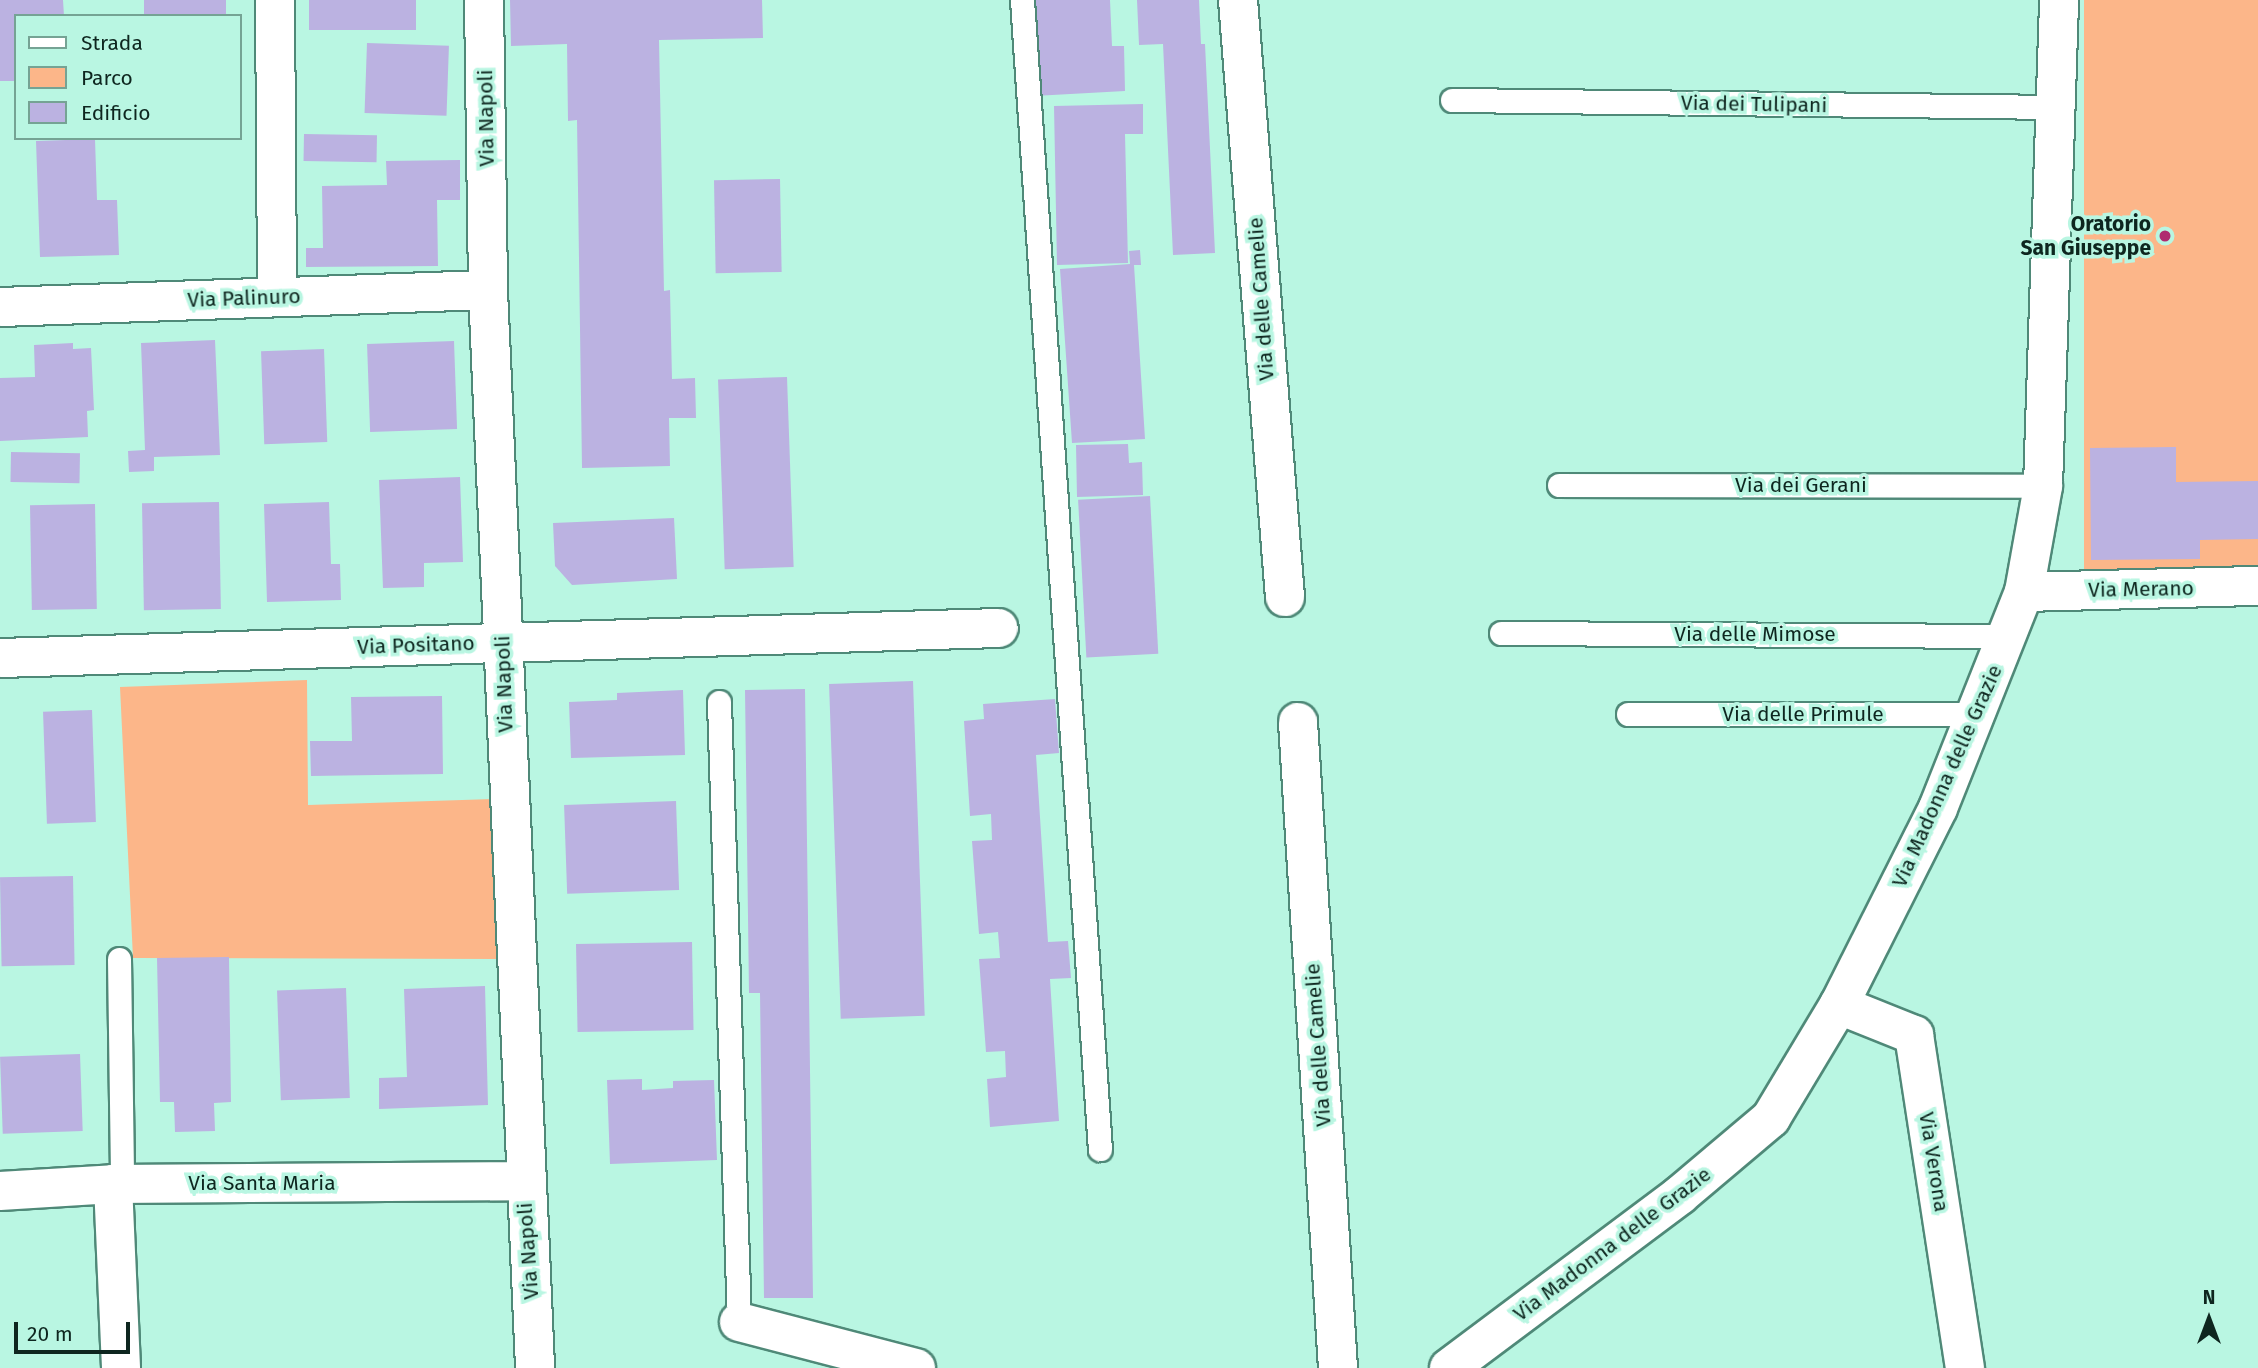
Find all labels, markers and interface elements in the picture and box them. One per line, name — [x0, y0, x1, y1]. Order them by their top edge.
legend — [14, 14, 242, 140]
text: Strada — [81, 30, 143, 56]
text: Parco — [81, 65, 133, 91]
street label: Via Napoli — [473, 69, 499, 167]
street label: Via dei Tulipani — [1681, 90, 1827, 118]
text: Edificio — [81, 100, 151, 126]
place label: Oratorio San Giuseppe — [2021, 211, 2151, 261]
street label: Via delle Camelie — [1243, 216, 1279, 382]
marker: Oratorio San Giuseppe — [2157, 228, 2173, 244]
street label: Via Palinuro — [187, 283, 301, 313]
street label: Via dei Gerani — [1735, 472, 1867, 498]
street label: Via Merano — [2088, 575, 2194, 603]
street label: Via delle Mimose — [1674, 621, 1836, 647]
street label: Via Positano — [357, 630, 475, 660]
street label: Via Napoli — [490, 635, 518, 733]
street label: Via Madonna delle Grazie — [1887, 661, 2007, 891]
street label: Via delle Primule — [1722, 701, 1884, 727]
street label: Via delle Camelie — [1300, 962, 1336, 1128]
street label: Via Verona — [1914, 1110, 1954, 1214]
street label: Via Madonna delle Grazie — [1508, 1162, 1716, 1326]
street label: Via Santa Maria — [188, 1170, 336, 1196]
street label: Via Napoli — [512, 1202, 544, 1300]
north arrow — [2174, 1284, 2244, 1354]
text: N — [2203, 1286, 2215, 1309]
scale bar — [18, 1308, 133, 1352]
text: 20 m — [27, 1321, 73, 1347]

